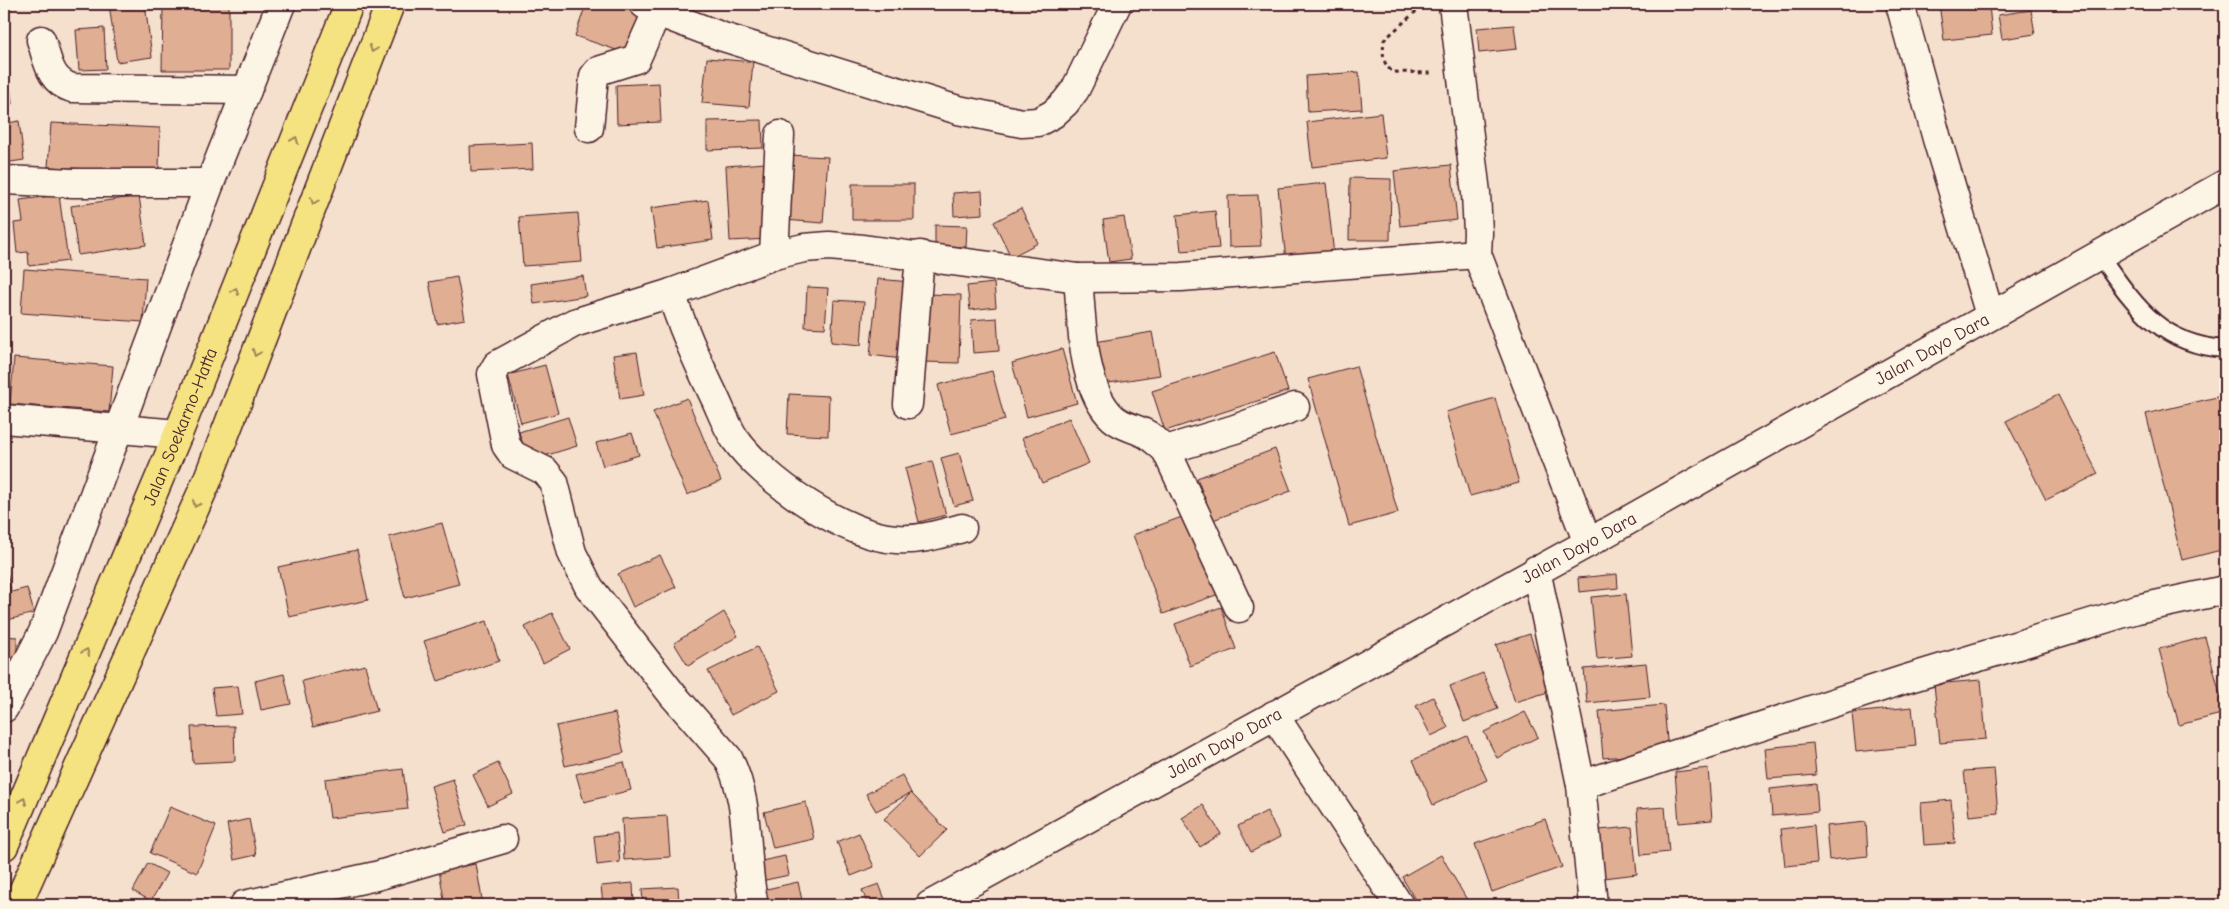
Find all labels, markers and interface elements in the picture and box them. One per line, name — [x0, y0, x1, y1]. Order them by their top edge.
one-way arrow — [368, 44, 379, 53]
one-way arrow — [288, 136, 299, 145]
one-way arrow — [310, 196, 320, 205]
one-way arrow — [228, 287, 239, 296]
street label: Jalan Dayo Dara — [1872, 309, 1993, 390]
street label: Jalan Soekarno-Hatta — [139, 345, 222, 509]
one-way arrow — [252, 348, 262, 356]
one-way arrow — [192, 499, 203, 508]
street label: Jalan Dayo Dara — [1519, 508, 1640, 588]
one-way arrow — [80, 648, 90, 657]
street label: Jalan Dayo Dara — [1164, 704, 1286, 783]
one-way arrow — [16, 797, 27, 806]

